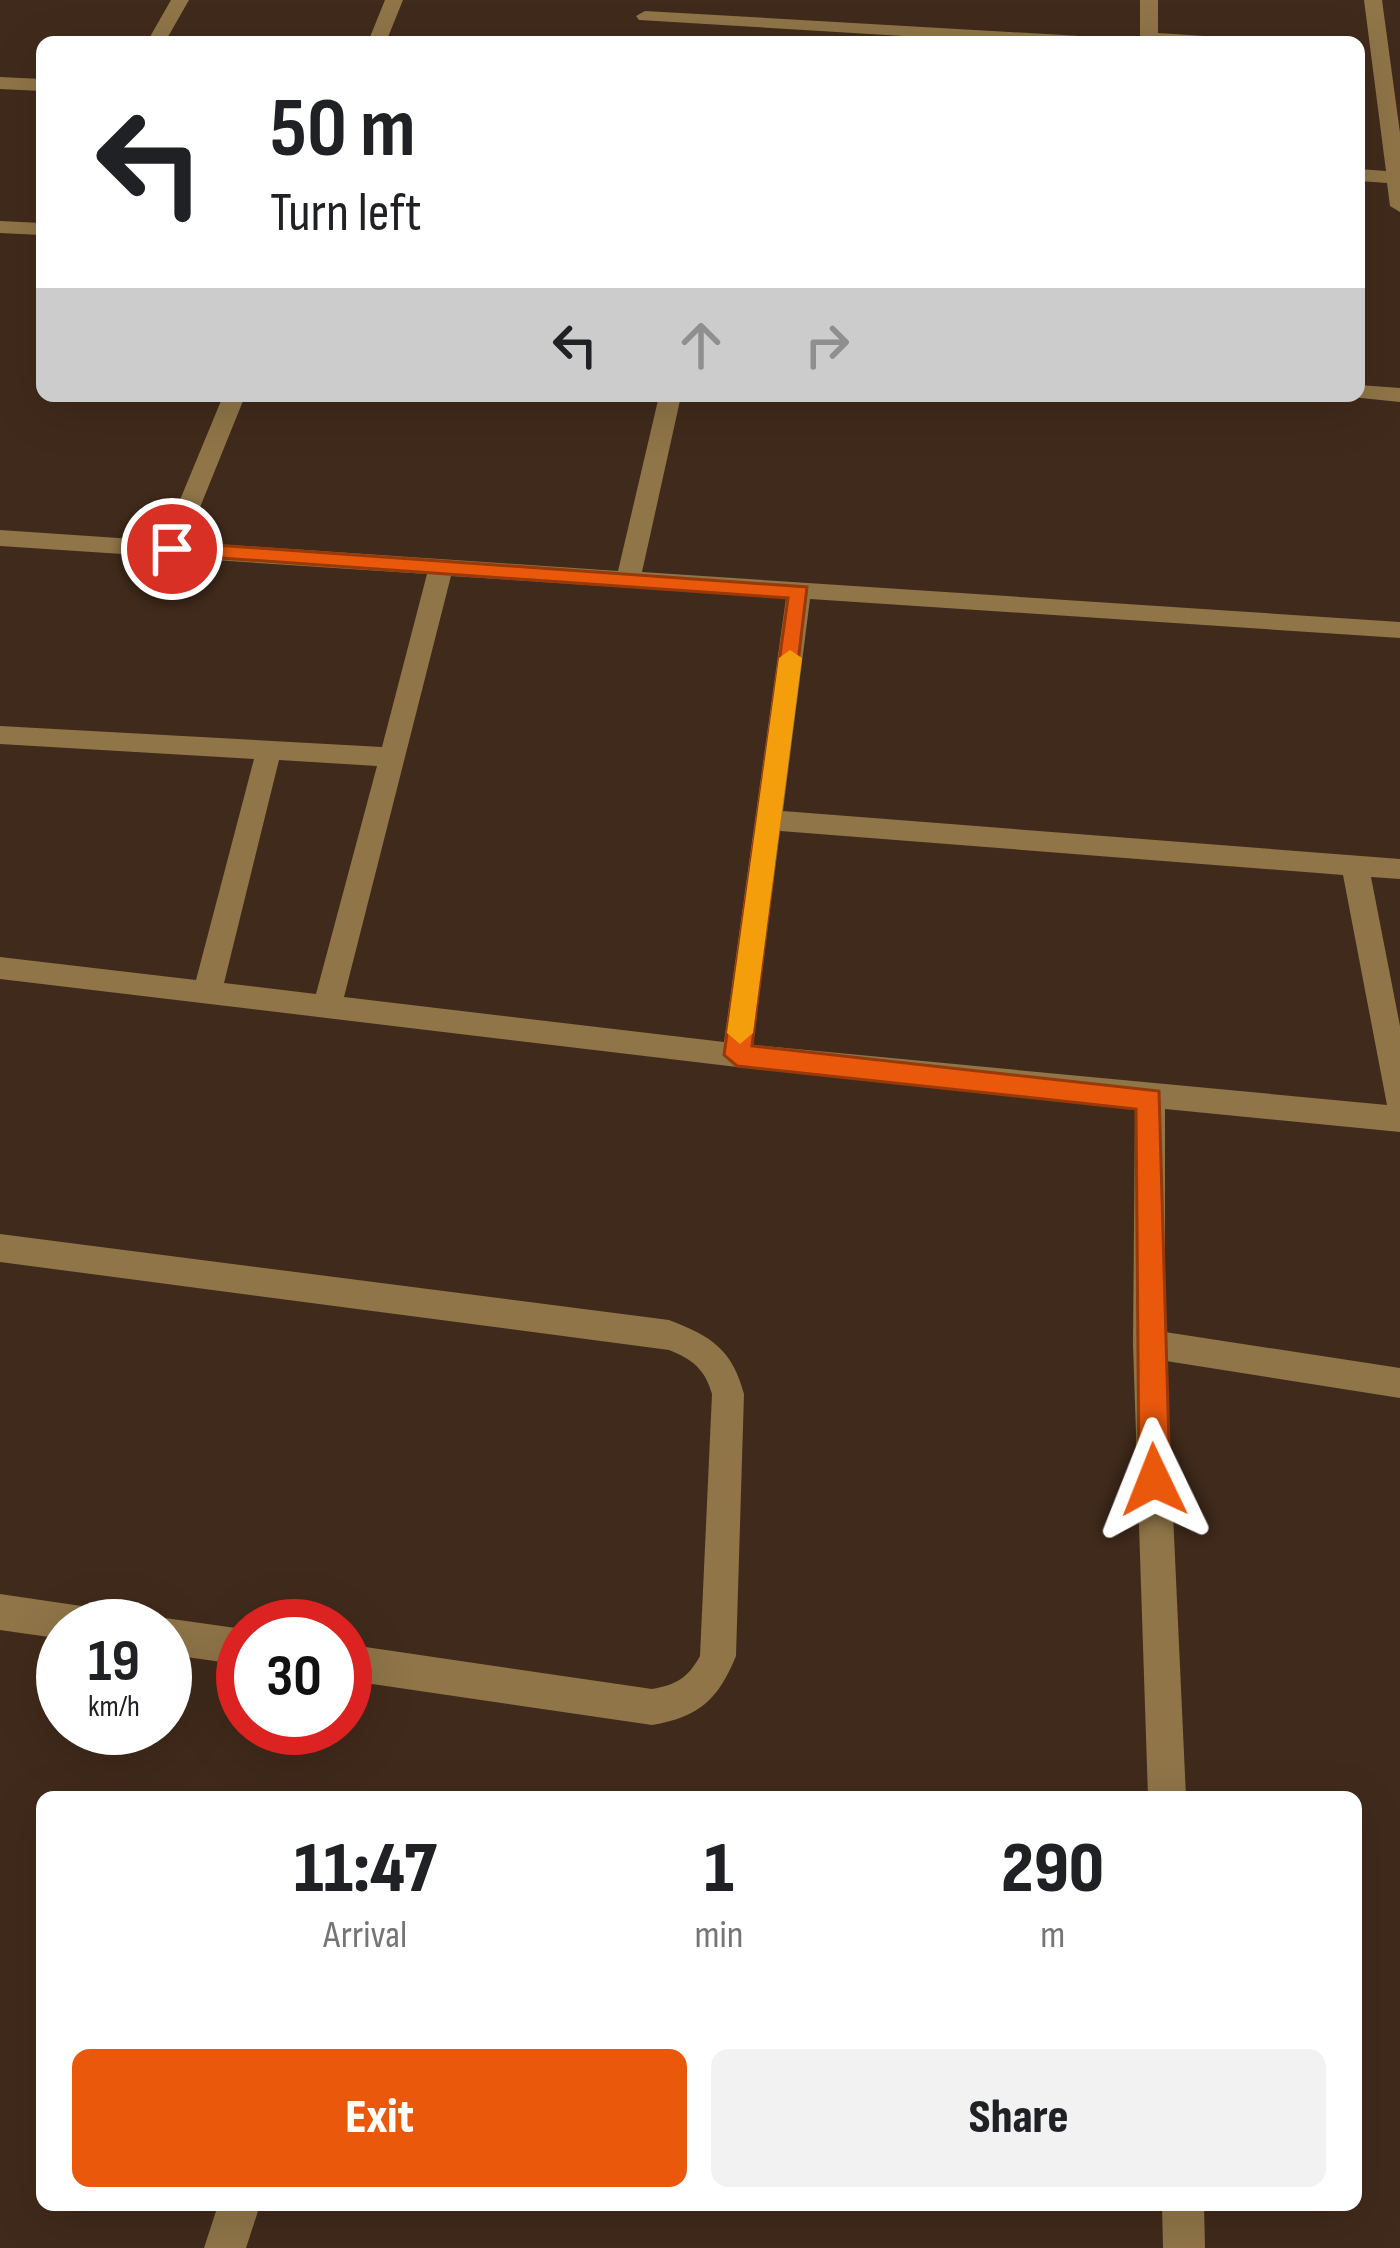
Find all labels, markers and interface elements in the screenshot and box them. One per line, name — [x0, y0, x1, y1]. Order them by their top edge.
text: 50 m — [270, 79, 416, 180]
icon: left — [72, 84, 228, 240]
text: Turn left — [270, 181, 422, 246]
icon: left — [542, 312, 608, 378]
icon: ahead — [668, 312, 734, 378]
icon: right — [794, 312, 860, 378]
pin — [121, 498, 223, 600]
icon: arrive — [139, 516, 205, 582]
position arrow — [1091, 1417, 1217, 1543]
speed limit sign: 30 — [216, 1599, 372, 1755]
text: 19 — [88, 1626, 140, 1698]
text: km/h — [88, 1689, 140, 1725]
text: 11:47 — [294, 1826, 437, 1913]
text: 1 — [704, 1826, 734, 1913]
text: 290 — [1001, 1826, 1104, 1913]
text: Arrival — [323, 1912, 407, 1959]
text: min — [694, 1912, 743, 1959]
text: m — [1040, 1912, 1065, 1959]
button: Exit — [72, 2049, 687, 2187]
button: Share — [711, 2049, 1326, 2187]

